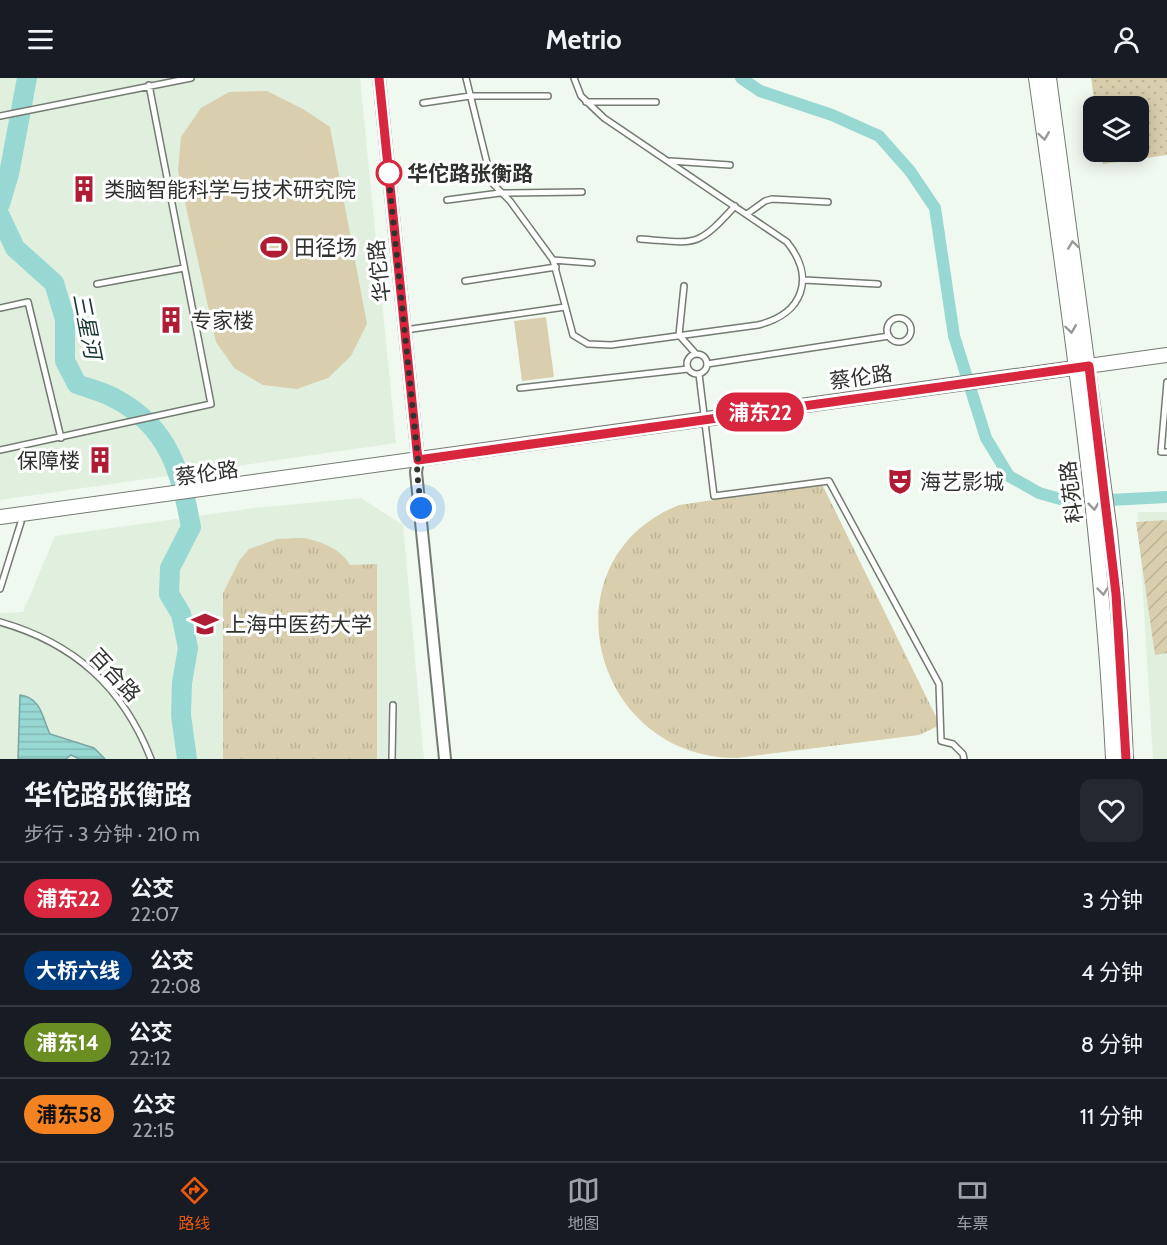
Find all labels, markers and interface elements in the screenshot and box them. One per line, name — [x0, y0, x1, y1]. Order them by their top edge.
icon: menu — [24, 23, 57, 56]
text: Metrio — [545, 23, 622, 56]
icon: person — [1110, 23, 1143, 56]
map controls — [1083, 96, 1149, 162]
button: layers — [1083, 96, 1149, 162]
one-way arrow — [1037, 131, 1049, 141]
marker: 华佗路张衡路 — [376, 160, 402, 186]
place label: 华佗路张衡路 — [407, 161, 533, 186]
building icon: 类脑智能科学与技术研究院 — [69, 174, 99, 204]
place label: 类脑智能科学与技术研究院 — [104, 177, 356, 202]
sports icon: 田径场 — [259, 232, 289, 262]
place label: 田径场 — [294, 235, 357, 260]
street label: 华佗路 — [363, 238, 395, 304]
one-way arrow — [1067, 241, 1079, 250]
water label: 三星河 — [67, 291, 107, 365]
building icon: 专家楼 — [156, 305, 186, 335]
place label: 专家楼 — [191, 308, 254, 333]
one-way arrow — [1064, 324, 1076, 334]
street label: 蔡伦路 — [828, 360, 894, 394]
line badge: 浦东22 — [718, 392, 802, 432]
text: 浦东22 — [728, 400, 792, 425]
building icon: 保障楼 — [85, 445, 115, 475]
place label: 保障楼 — [17, 448, 80, 473]
street label: 蔡伦路 — [174, 456, 240, 490]
street label: 科苑路 — [1055, 459, 1087, 525]
theatre icon: 海艺影城 — [885, 466, 915, 496]
place label: 海艺影城 — [920, 469, 1004, 494]
your location — [406, 493, 436, 523]
one-way arrow — [1087, 501, 1100, 511]
one-way arrow — [1096, 587, 1109, 596]
school or university icon: 上海中医药大学 — [190, 609, 220, 639]
place label: 上海中医药大学 — [225, 612, 372, 637]
street label: 百合路 — [84, 643, 146, 707]
text: 华佗路张衡路 — [24, 778, 192, 812]
button: heart — [1080, 779, 1143, 842]
text: 步行 · 3 分钟 · 210 m — [24, 822, 200, 846]
text: 公交 — [130, 875, 174, 902]
text: 浦东22 — [36, 886, 100, 911]
text: 3 分钟 — [1082, 887, 1143, 914]
text: 22:07 — [130, 902, 179, 926]
text: 公交 — [150, 947, 194, 974]
text: 大桥六线 — [36, 958, 120, 983]
text: 4 分钟 — [1081, 959, 1143, 986]
text: 22:08 — [150, 974, 201, 998]
text: 公交 — [129, 1019, 173, 1046]
text: 浦东14 — [36, 1030, 99, 1055]
text: 8 分钟 — [1081, 1031, 1143, 1058]
text: 22:12 — [129, 1046, 171, 1070]
text: 公交 — [132, 1091, 176, 1118]
text: 浦东58 — [36, 1102, 102, 1127]
text: 11 分钟 — [1080, 1103, 1143, 1130]
text: 22:15 — [132, 1118, 174, 1142]
tab: 路线 — [178, 1174, 211, 1234]
tab: 地图 — [567, 1174, 600, 1234]
tab: 车票 — [956, 1174, 989, 1234]

